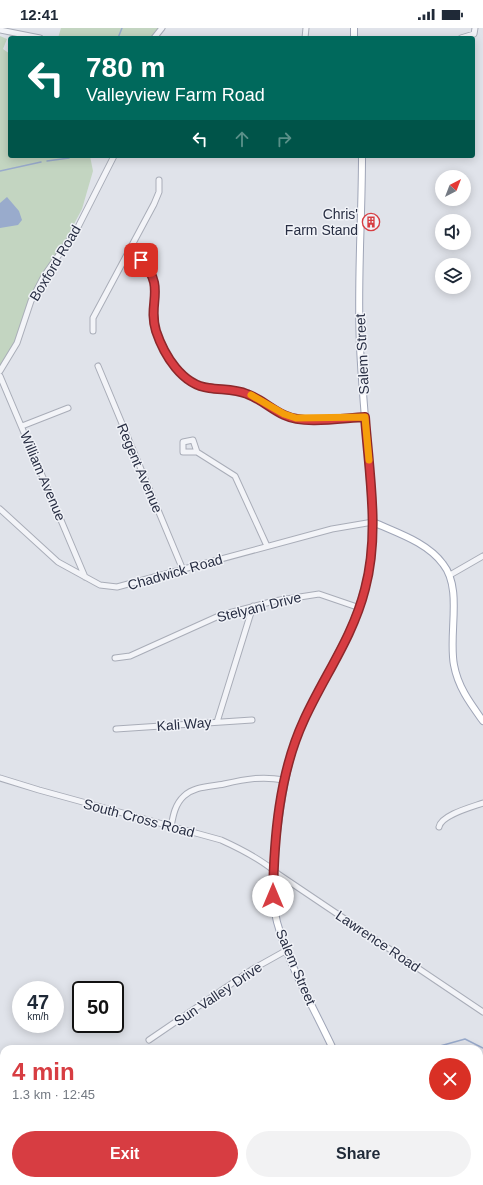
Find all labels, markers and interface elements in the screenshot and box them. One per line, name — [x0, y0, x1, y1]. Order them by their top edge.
text: 12:41 — [20, 6, 58, 23]
icon: left — [20, 52, 72, 104]
text: 780 m — [86, 52, 165, 83]
text: Valleyview Farm Road — [86, 85, 265, 105]
icon: left — [189, 128, 211, 150]
icon: ahead — [231, 128, 253, 150]
icon: right — [273, 128, 295, 150]
north arrow — [435, 170, 471, 206]
map controls — [435, 170, 471, 294]
place label: Chris' Farm Stand — [285, 206, 358, 238]
building icon: Chris' Farm Stand — [361, 212, 381, 232]
button: sound — [435, 214, 471, 250]
street label: Boxford Road — [26, 222, 84, 304]
pin — [124, 243, 158, 277]
icon: arrive — [130, 249, 152, 271]
button: layers — [435, 258, 471, 294]
street label: Salem Street — [352, 313, 372, 395]
street label: Regent Avenue — [114, 421, 166, 515]
street label: William Avenue — [17, 429, 69, 523]
street label: Chadwick Road — [126, 551, 224, 593]
street label: Stelyani Drive — [215, 589, 303, 625]
street label: Kali Way — [156, 714, 212, 734]
street label: South Cross Road — [82, 795, 196, 841]
position arrow — [252, 875, 294, 917]
street label: Lawrence Road — [333, 907, 423, 975]
street label: Salem Street — [273, 927, 319, 1007]
street label: Sun Valley Drive — [171, 959, 265, 1029]
speed limit sign: 50 — [72, 981, 124, 1033]
text: 47 — [27, 991, 49, 1013]
text: km/h — [27, 1011, 49, 1022]
text: 4 min — [12, 1058, 75, 1085]
button: close — [429, 1058, 471, 1100]
text: 1.3 km · 12:45 — [12, 1087, 95, 1102]
button: Exit — [12, 1131, 238, 1177]
button: Share — [246, 1131, 471, 1177]

